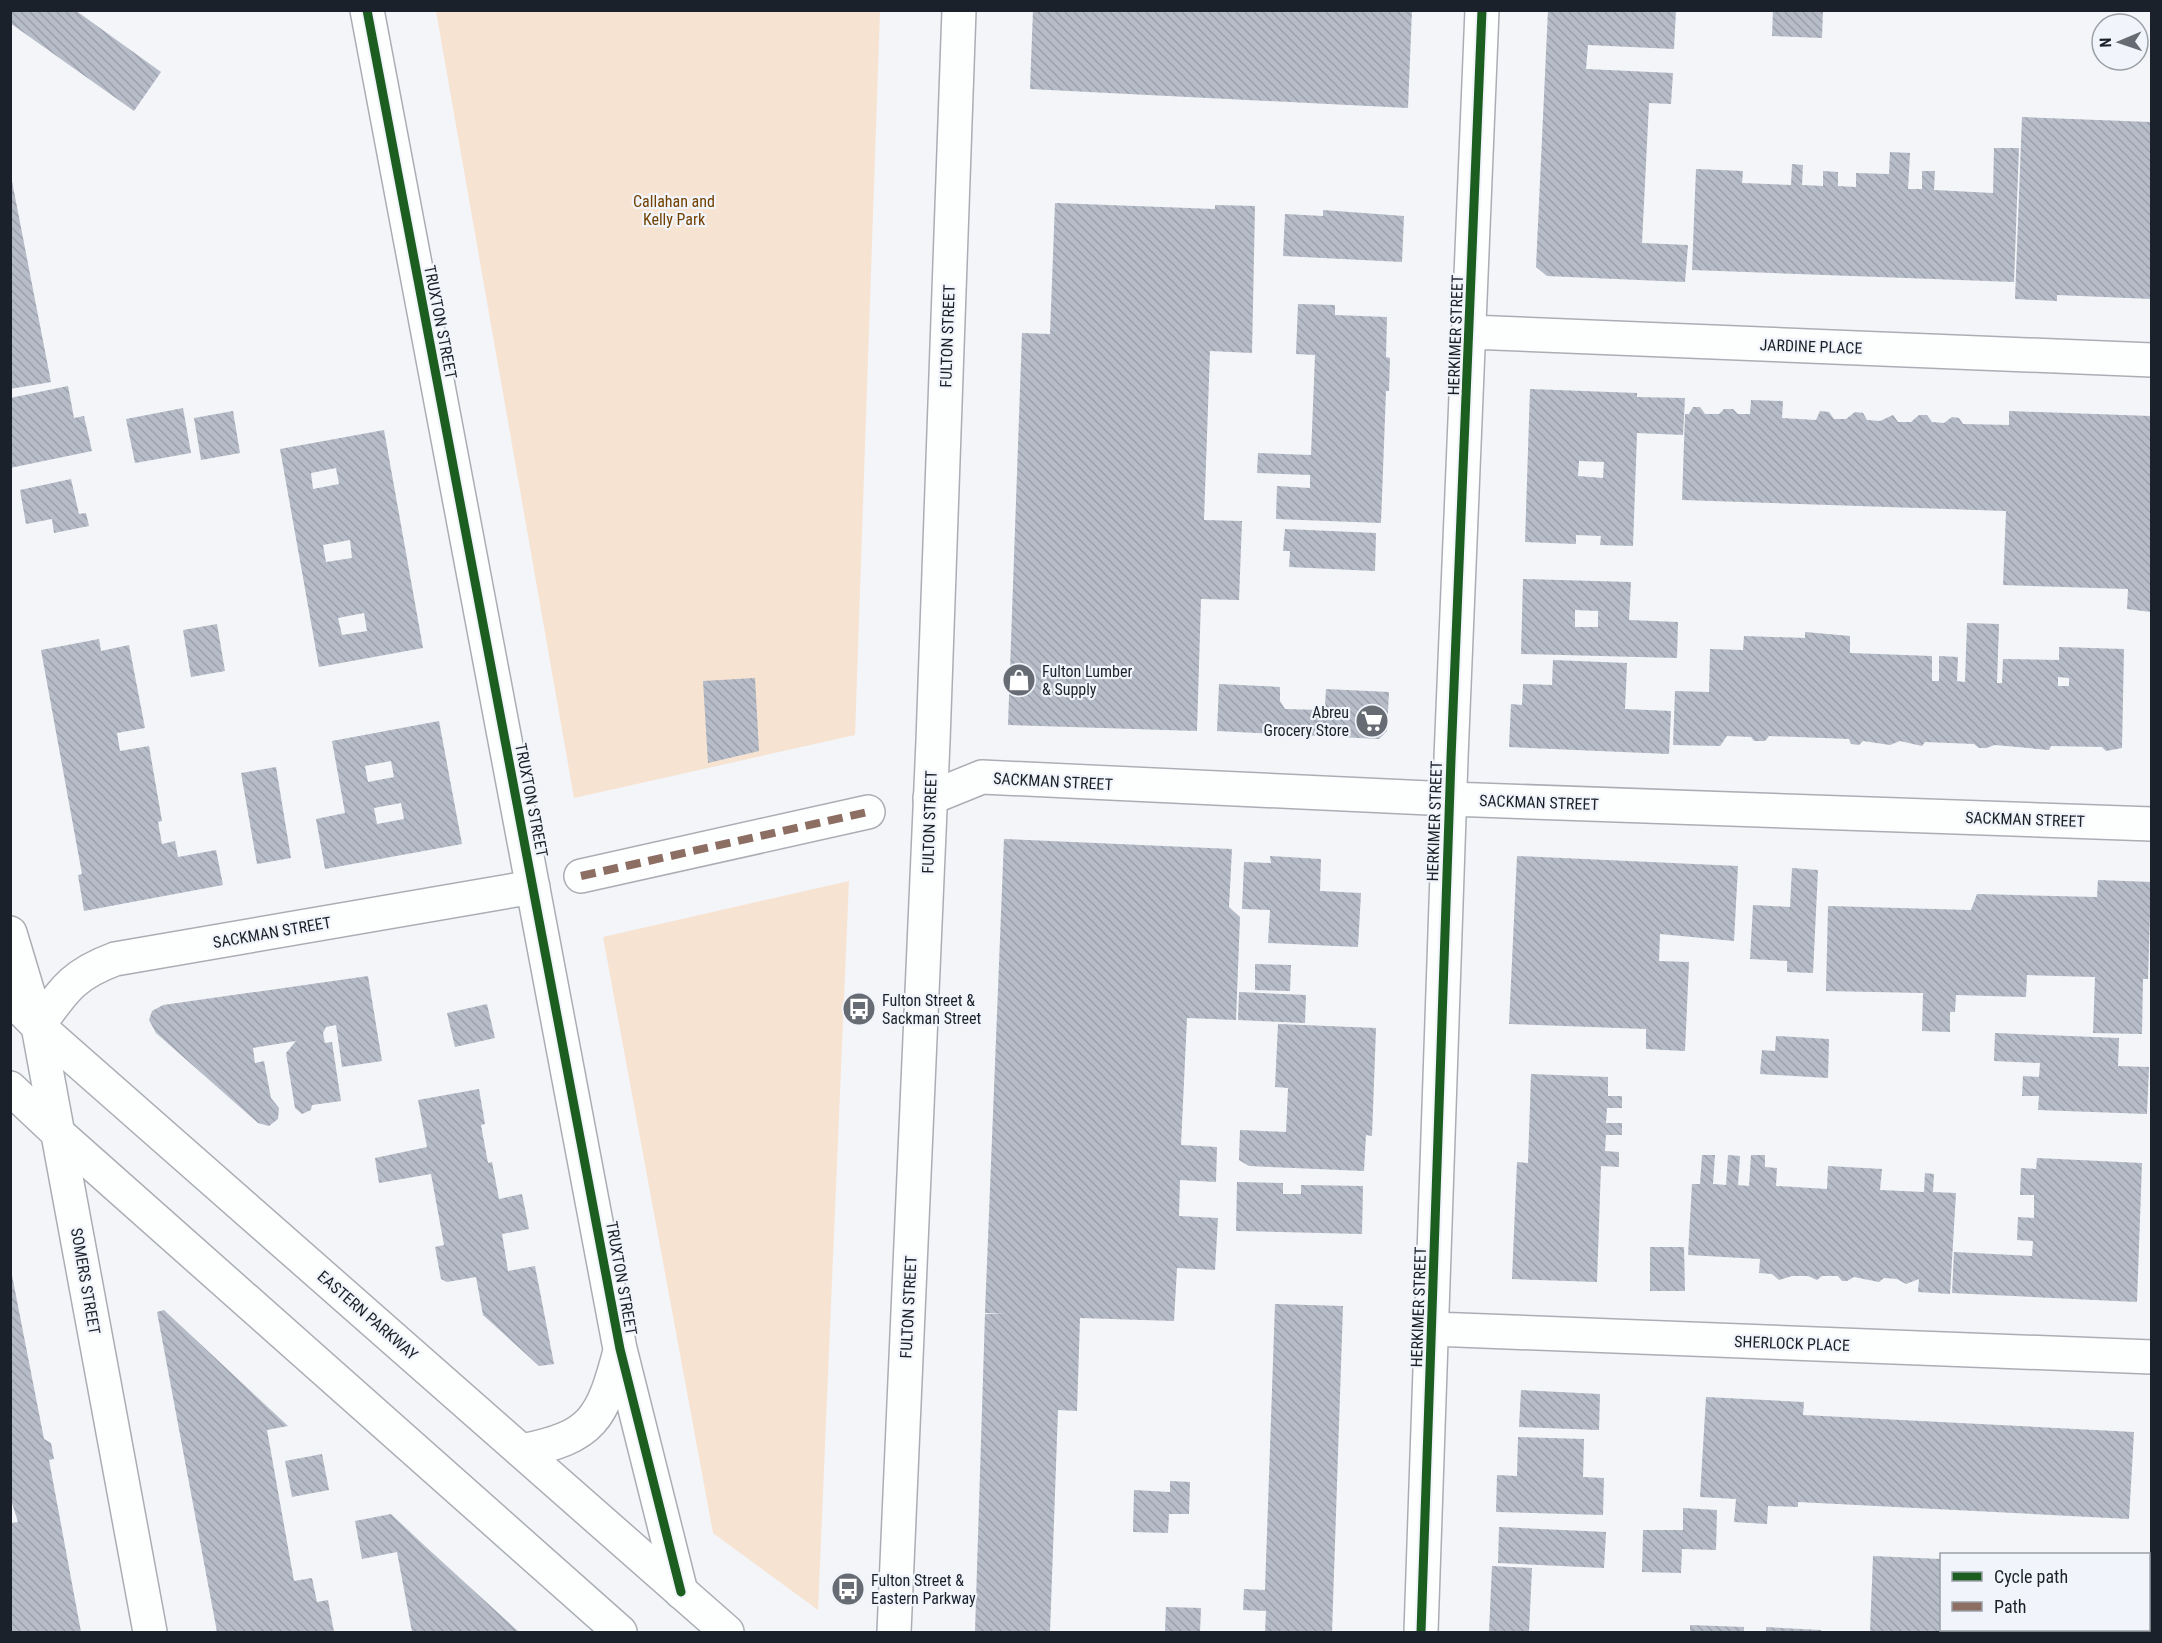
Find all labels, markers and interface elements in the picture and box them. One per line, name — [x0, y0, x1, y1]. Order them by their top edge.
north arrow — [2090, 12, 2150, 72]
text: N — [2096, 37, 2115, 48]
park label: Callahan and Kelly Park — [633, 192, 715, 229]
street label: TRUXTON STREET — [420, 264, 461, 381]
street label: HERKIMER STREET — [1444, 274, 1467, 396]
street label: FULTON STREET — [936, 284, 959, 388]
street label: JARDINE PLACE — [1759, 335, 1863, 358]
shop icon: Fulton Lumber & Supply — [1001, 662, 1037, 698]
place label: Fulton Lumber & Supply — [1042, 662, 1132, 699]
place label: Abreu Grocery Store — [1263, 703, 1349, 740]
supermarket icon: Abreu Grocery Store — [1354, 703, 1390, 739]
street label: TRUXTON STREET — [511, 742, 552, 859]
street label: HERKIMER STREET — [1423, 760, 1446, 882]
street label: SACKMAN STREET — [993, 769, 1113, 794]
street label: FULTON STREET — [918, 770, 941, 874]
street label: SACKMAN STREET — [1479, 791, 1599, 814]
street label: SACKMAN STREET — [1965, 808, 2085, 831]
street label: SACKMAN STREET — [211, 913, 333, 952]
bus stop icon: Fulton Street & Sackman Street — [841, 991, 877, 1027]
place label: Fulton Street & Sackman Street — [882, 991, 981, 1028]
street label: TRUXTON STREET — [602, 1220, 641, 1337]
street label: SOMERS STREET — [67, 1226, 104, 1336]
street label: HERKIMER STREET — [1407, 1246, 1430, 1368]
street label: FULTON STREET — [896, 1255, 921, 1359]
street label: EASTERN PARKWAY — [314, 1267, 422, 1365]
street label: SHERLOCK PLACE — [1734, 1332, 1850, 1355]
legend — [1940, 1553, 2150, 1631]
text: Cycle path — [1994, 1566, 2068, 1587]
bus stop icon: Fulton Street & Eastern Parkway — [830, 1571, 866, 1607]
place label: Fulton Street & Eastern Parkway — [871, 1571, 976, 1608]
text: Path — [1994, 1596, 2027, 1617]

